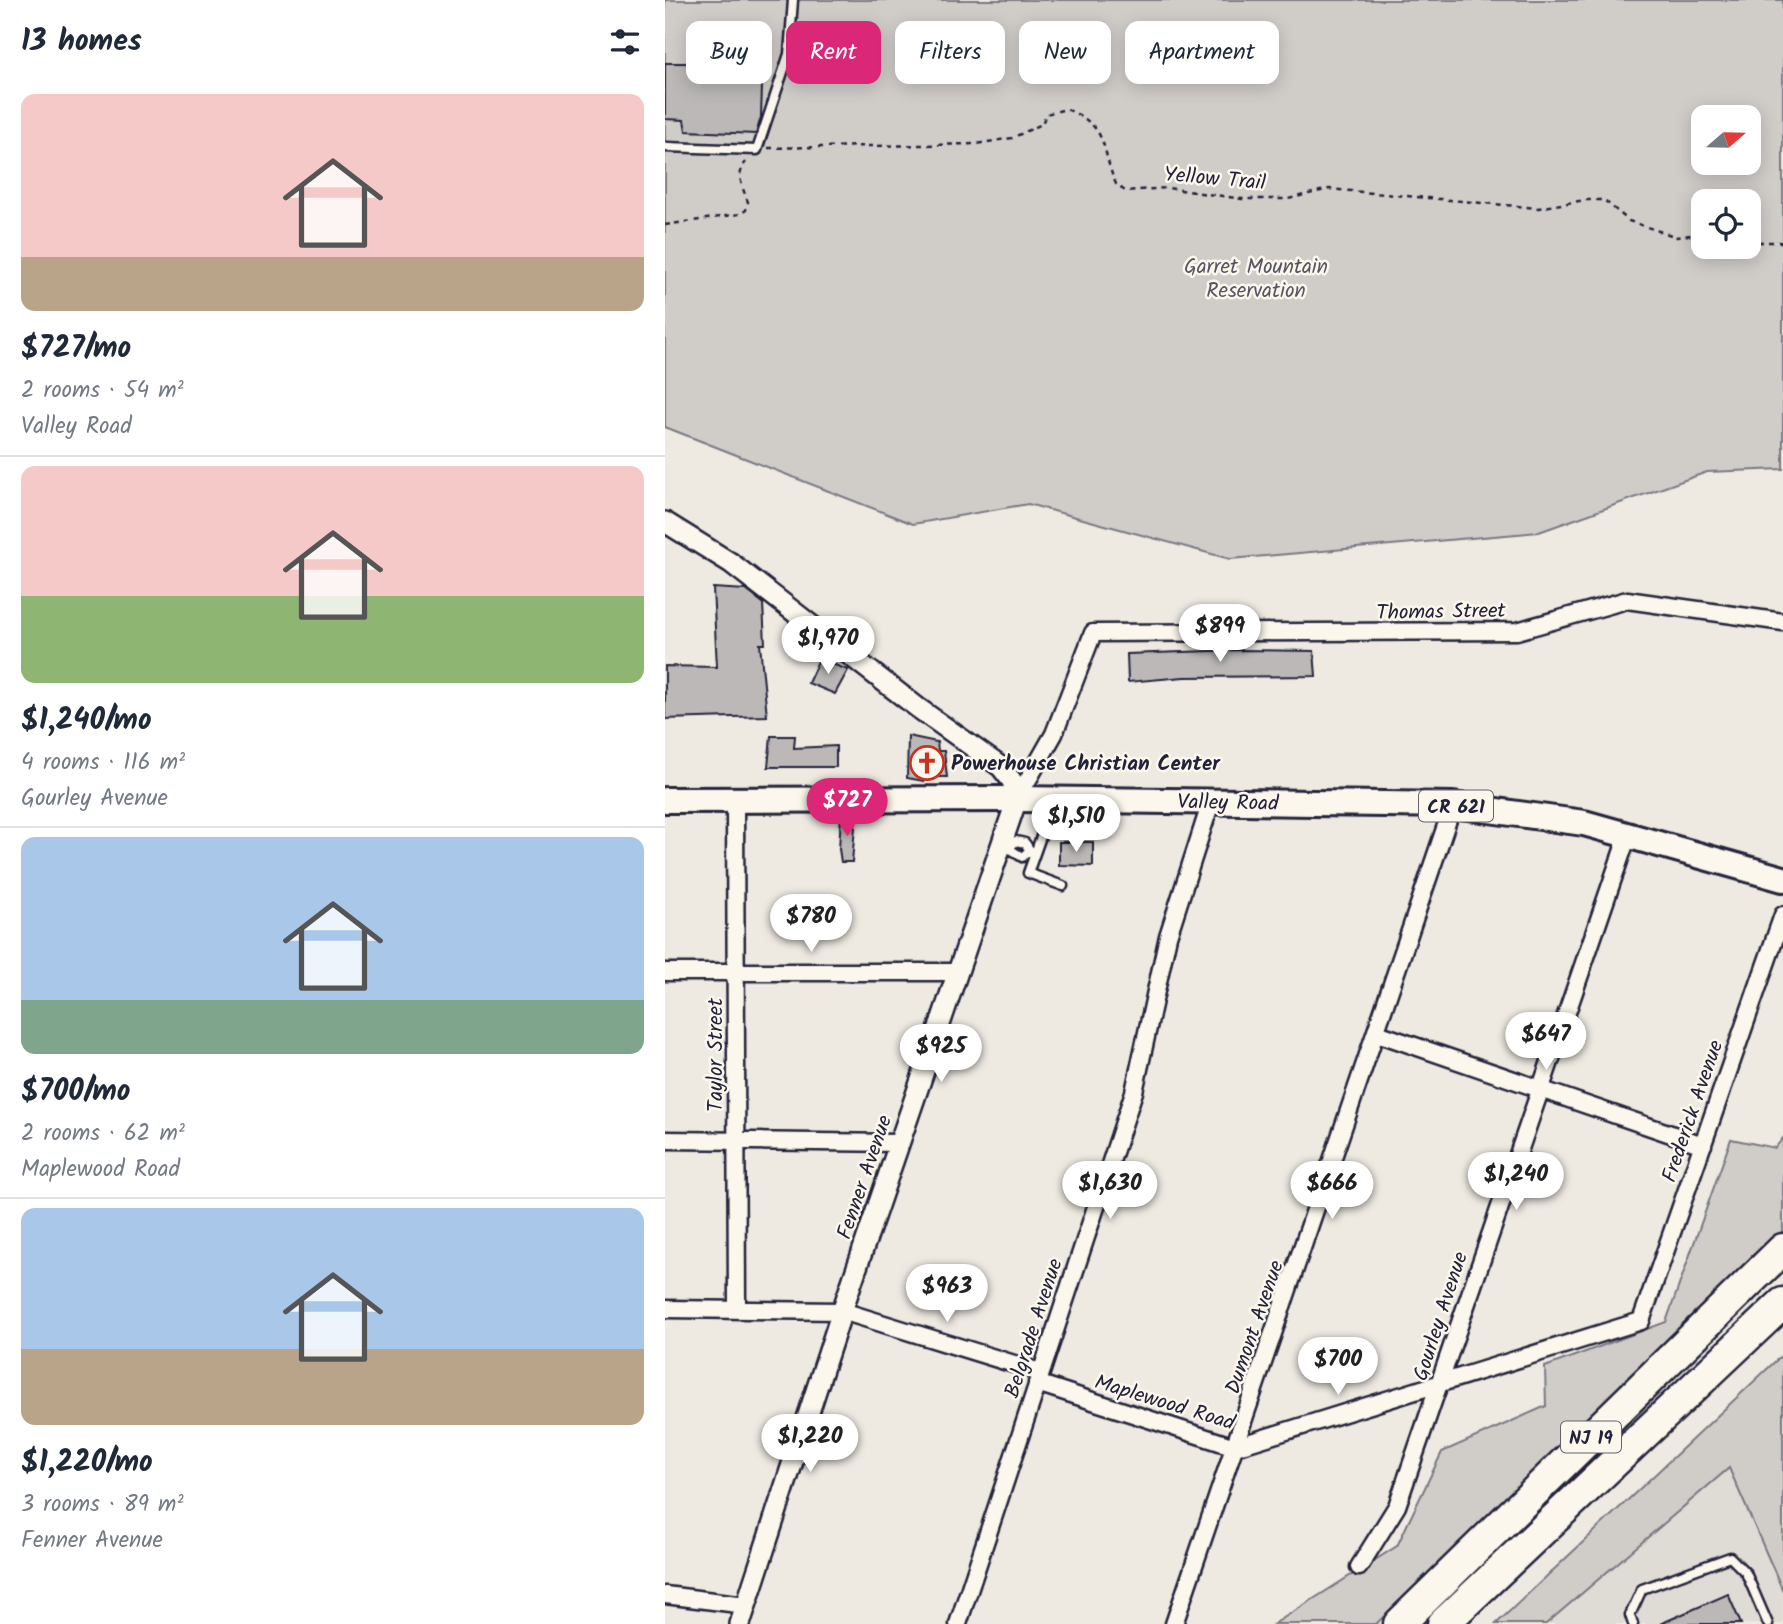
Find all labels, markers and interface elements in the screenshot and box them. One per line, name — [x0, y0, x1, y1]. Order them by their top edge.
text: 13 homes — [21, 18, 142, 66]
chip: Buy — [686, 21, 772, 84]
chip: Rent — [786, 21, 881, 84]
chip: Filters — [895, 21, 1005, 84]
chip: New — [1019, 21, 1111, 84]
chip: Apartment — [1125, 21, 1279, 84]
icon: filters — [606, 23, 644, 61]
north arrow — [1691, 105, 1761, 175]
map controls — [1691, 105, 1761, 259]
icon: home — [270, 140, 396, 266]
street label: Yellow Trail — [1163, 159, 1267, 200]
button: locate — [1691, 189, 1761, 259]
park label: Garret Mountain Reservation — [1184, 251, 1328, 308]
text: $727/mo — [21, 325, 131, 373]
text: 2 rooms · 54 m² — [21, 373, 184, 409]
text: Valley Road — [21, 409, 132, 445]
icon: home — [270, 512, 396, 638]
street label: Thomas Street — [1376, 595, 1507, 630]
pin: $899 — [1179, 604, 1261, 664]
text: $899 — [1195, 609, 1245, 645]
pin: $1,970 — [771, 616, 885, 676]
text: $1,970 — [798, 621, 858, 657]
text: $1,240/mo — [21, 697, 152, 745]
church icon: Powerhouse Christian Center — [908, 744, 946, 782]
text: 4 rooms · 116 m² — [21, 745, 185, 781]
place label: Powerhouse Christian Center — [951, 748, 1221, 781]
pin: $727 — [806, 778, 888, 838]
text: Gourley Avenue — [21, 781, 168, 817]
text: $727 — [823, 783, 871, 819]
street label: Valley Road — [1177, 786, 1279, 821]
road number: CR 621 — [1419, 790, 1493, 821]
pin: $1,510 — [1019, 794, 1133, 854]
text: $1,510 — [1048, 799, 1104, 835]
icon: home — [270, 883, 396, 1009]
pin: $780 — [770, 894, 852, 954]
text: $780 — [786, 899, 836, 935]
street label: Taylor Street — [700, 997, 733, 1112]
pin: $647 — [1505, 1012, 1587, 1072]
text: $647 — [1521, 1017, 1571, 1053]
pin: $925 — [900, 1024, 982, 1084]
text: $925 — [916, 1029, 966, 1065]
street label: Frederick Avenue — [1654, 1035, 1733, 1187]
text: $700/mo — [21, 1068, 130, 1116]
street label: Fenner Avenue — [829, 1110, 902, 1244]
text: 2 rooms · 62 m² — [21, 1116, 185, 1152]
text: Maplewood Road — [21, 1152, 180, 1188]
pin: $1,240 — [1459, 1152, 1573, 1212]
text: $1,240 — [1484, 1157, 1548, 1193]
pin: $1,630 — [1053, 1162, 1167, 1221]
pin: $666 — [1291, 1162, 1373, 1221]
text: $1,630 — [1078, 1166, 1142, 1202]
text: $666 — [1306, 1166, 1358, 1202]
street label: Gourley Avenue — [1405, 1247, 1478, 1385]
icon: home — [270, 1254, 396, 1380]
street label: Belgrade Avenue — [996, 1254, 1073, 1402]
street label: Dumont Avenue — [1217, 1256, 1294, 1399]
pin: $963 — [906, 1264, 988, 1324]
text: $963 — [922, 1269, 972, 1305]
pin: $700 — [1297, 1338, 1379, 1397]
text: $700 — [1314, 1342, 1362, 1378]
street label: Maplewood Road — [1090, 1366, 1239, 1441]
pin: $1,220 — [753, 1414, 867, 1474]
text: $1,220 — [777, 1419, 843, 1455]
road number: NJ 19 — [1561, 1422, 1621, 1452]
text: $1,220/mo — [21, 1439, 153, 1487]
text: 3 rooms · 89 m² — [21, 1487, 184, 1523]
text: Fenner Avenue — [21, 1523, 163, 1559]

